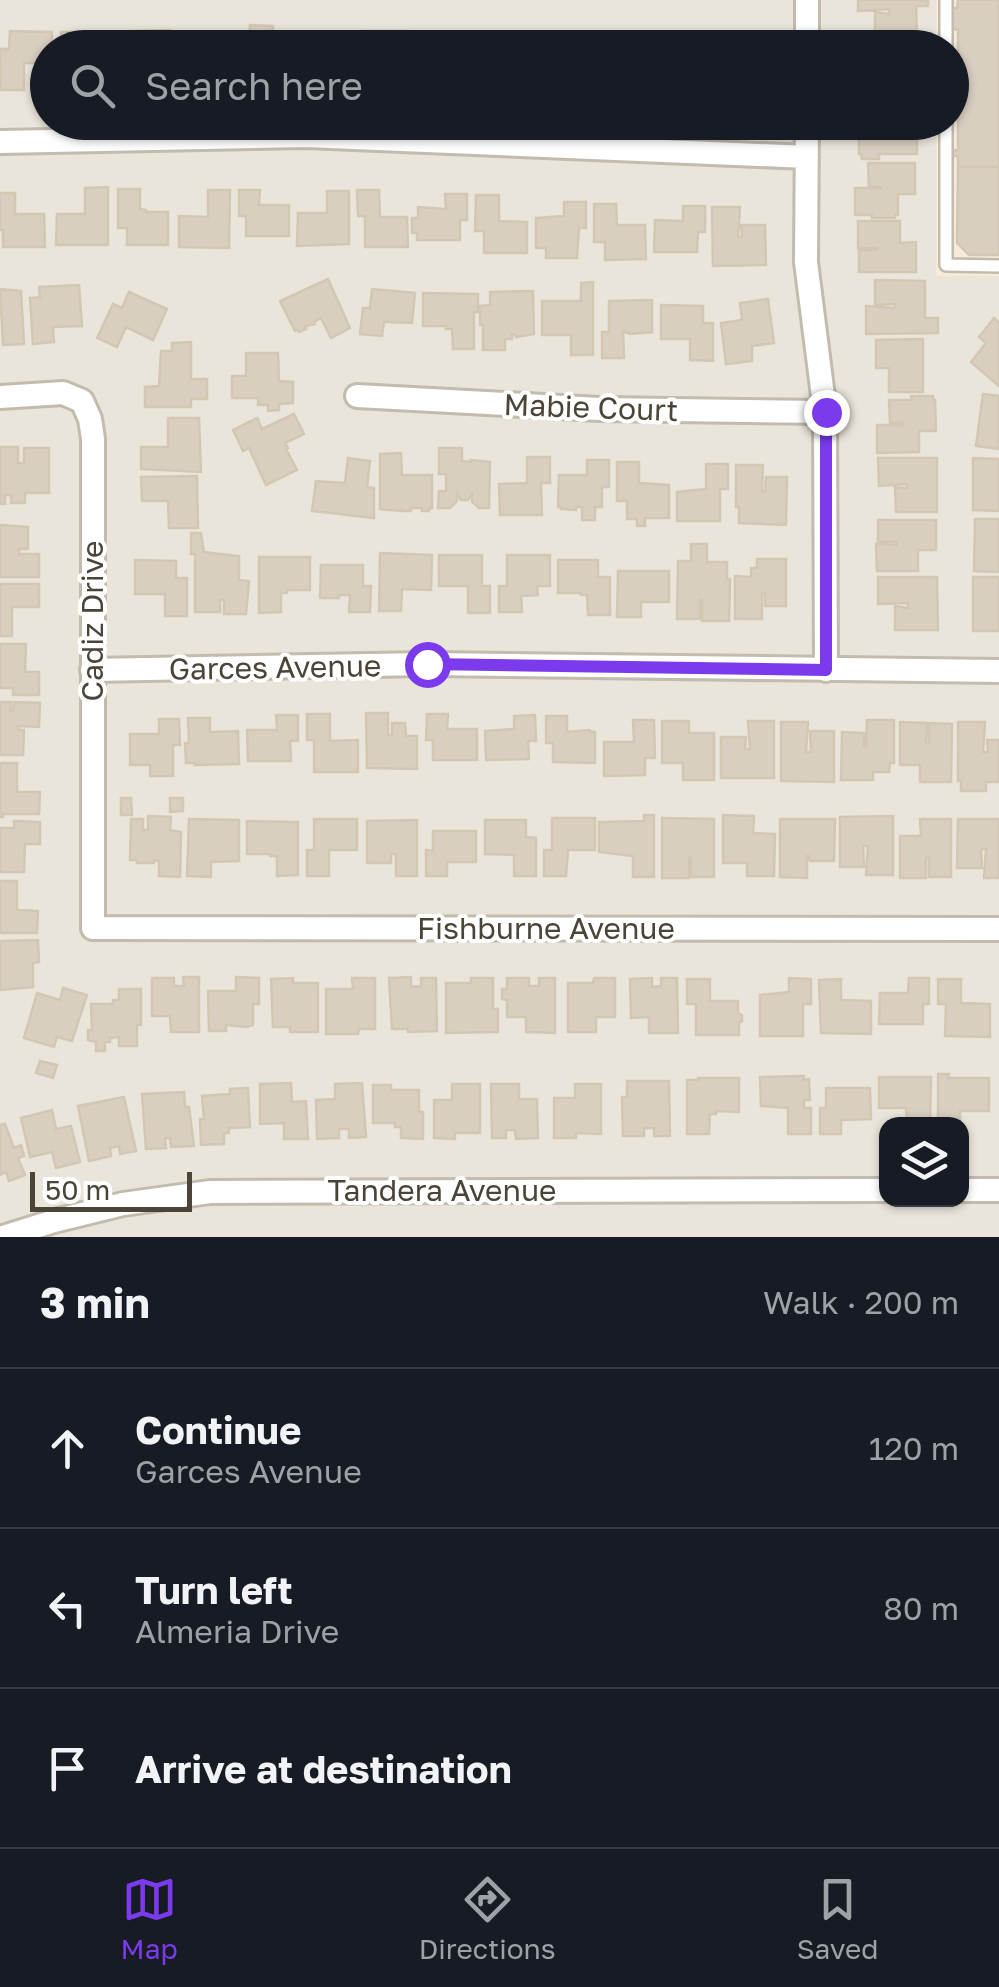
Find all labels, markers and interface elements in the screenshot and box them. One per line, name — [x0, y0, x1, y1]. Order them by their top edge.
search box — [30, 30, 969, 140]
icon: search — [65, 58, 120, 113]
text: Search here — [145, 63, 363, 108]
street label: Mabie Court — [503, 386, 679, 428]
route end — [804, 390, 850, 436]
street label: Cadiz Drive — [74, 541, 110, 701]
route start — [405, 642, 451, 688]
street label: Garces Avenue — [168, 647, 382, 687]
street label: Fishburne Avenue — [417, 910, 675, 946]
map controls — [879, 1117, 969, 1207]
button: layers — [879, 1117, 969, 1207]
scale bar — [30, 1167, 192, 1212]
street label: Tandera Avenue — [328, 1172, 556, 1208]
text: 50 m — [45, 1173, 110, 1206]
text: 3 min — [40, 1277, 150, 1327]
text: Walk · 200 m — [763, 1283, 959, 1321]
text: Continue — [135, 1407, 301, 1452]
icon: ahead — [40, 1421, 95, 1476]
text: 120 m — [869, 1429, 959, 1467]
text: Garces Avenue — [135, 1452, 362, 1490]
text: Turn left — [135, 1567, 293, 1612]
icon: left — [40, 1581, 95, 1636]
text: 80 m — [883, 1589, 959, 1627]
text: Almeria Drive — [135, 1612, 339, 1650]
icon: arrive — [40, 1741, 95, 1796]
text: Arrive at destination — [135, 1746, 512, 1791]
tab: Map — [121, 1872, 178, 1965]
tab: Directions — [419, 1872, 556, 1965]
tab: Saved — [797, 1872, 878, 1965]

